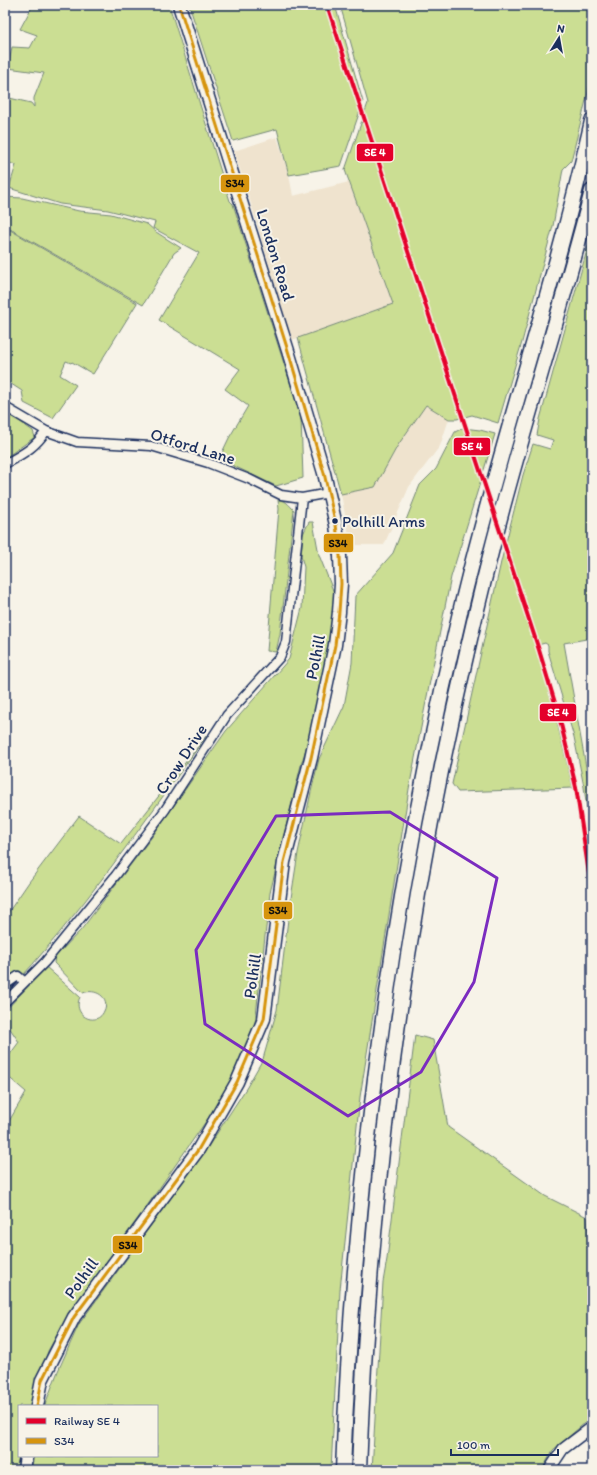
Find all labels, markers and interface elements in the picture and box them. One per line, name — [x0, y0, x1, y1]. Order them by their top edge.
north arrow — [539, 18, 579, 58]
text: N — [556, 22, 566, 36]
line badge: SE 4 — [356, 143, 394, 162]
text: SE 4 — [364, 146, 386, 159]
line badge: S34 — [220, 174, 250, 193]
text: S34 — [226, 177, 245, 190]
street label: London Road — [253, 207, 300, 304]
street label: Otford Lane — [148, 424, 238, 468]
line badge: SE 4 — [453, 437, 491, 456]
text: SE 4 — [461, 440, 483, 453]
place label: Polhill Arms — [342, 512, 425, 531]
marker: Polhill Arms — [330, 516, 340, 526]
line badge: S34 — [323, 533, 354, 553]
text: S34 — [329, 537, 348, 550]
street label: Polhill — [301, 633, 329, 681]
line badge: SE 4 — [539, 703, 577, 722]
text: SE 4 — [547, 706, 569, 719]
street label: Crow Drive — [151, 720, 211, 798]
line badge: S34 — [263, 901, 293, 920]
text: S34 — [269, 904, 288, 917]
street label: Polhill — [239, 952, 265, 1000]
line badge: S34 — [112, 1235, 143, 1254]
text: S34 — [119, 1239, 138, 1252]
street label: Polhill — [60, 1254, 103, 1302]
legend — [18, 1405, 158, 1457]
text: Railway SE 4 — [54, 1414, 120, 1428]
scale bar — [451, 1431, 558, 1457]
text: S34 — [54, 1434, 75, 1448]
text: 100 m — [457, 1438, 490, 1452]

